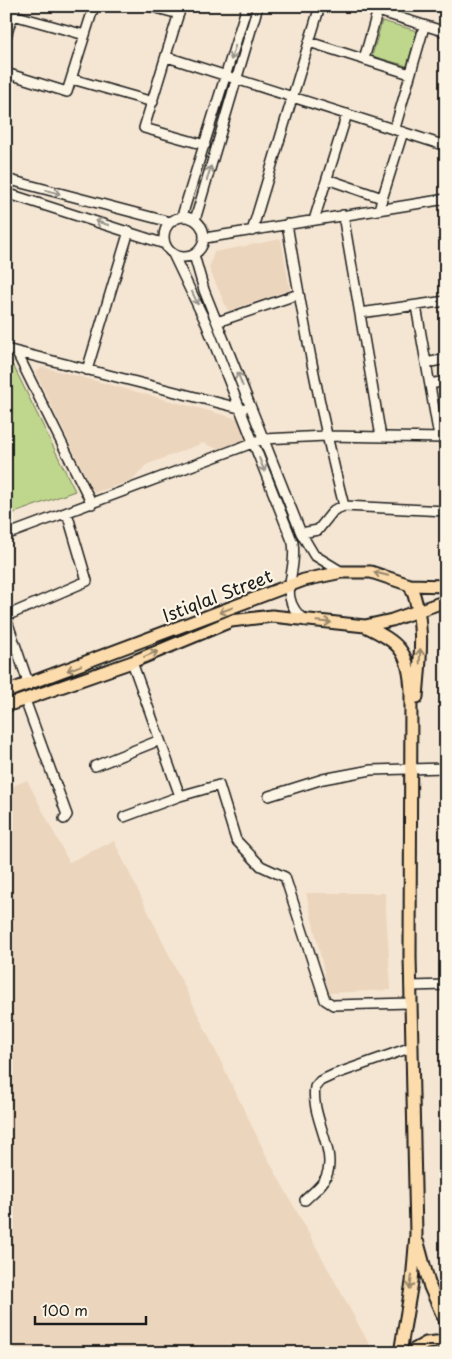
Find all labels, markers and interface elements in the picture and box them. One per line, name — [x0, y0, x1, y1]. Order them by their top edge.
one-way arrow — [228, 44, 237, 60]
one-way arrow — [204, 165, 214, 181]
one-way arrow — [45, 187, 61, 197]
one-way arrow — [95, 217, 111, 227]
one-way arrow — [191, 290, 200, 305]
one-way arrow — [234, 372, 244, 387]
one-way arrow — [257, 457, 267, 472]
street label: Istiqlal Street — [158, 562, 276, 628]
one-way arrow — [374, 569, 390, 578]
one-way arrow — [219, 606, 234, 615]
one-way arrow — [315, 617, 331, 627]
one-way arrow — [416, 648, 425, 664]
one-way arrow — [143, 649, 158, 658]
one-way arrow — [67, 664, 82, 673]
one-way arrow — [406, 1274, 416, 1290]
scale bar — [35, 1294, 146, 1326]
text: 100 m — [42, 1298, 88, 1321]

